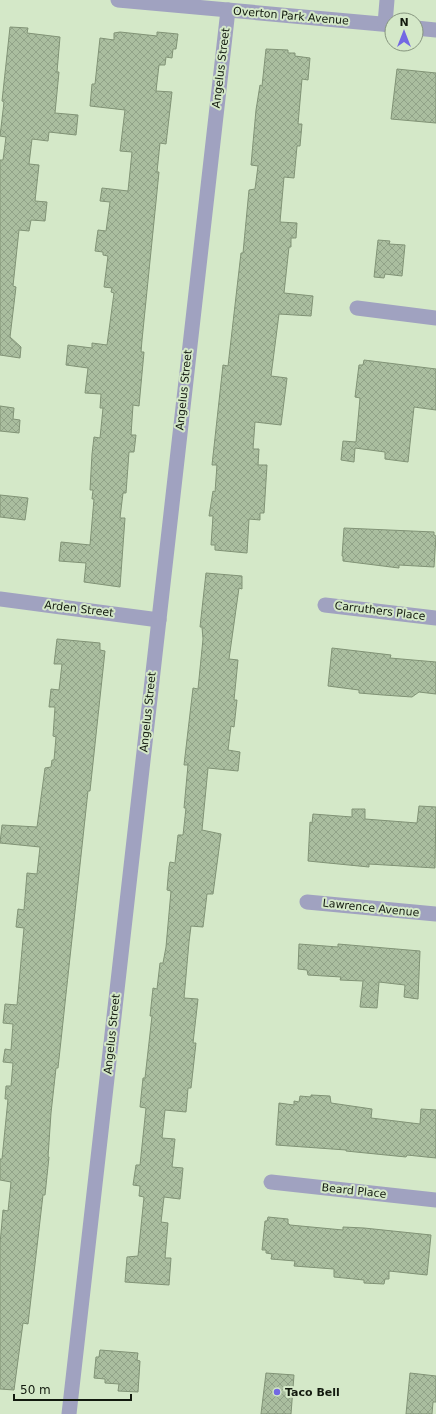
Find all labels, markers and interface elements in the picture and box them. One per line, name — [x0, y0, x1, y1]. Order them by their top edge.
street label: Overton Park Avenue — [233, 4, 350, 28]
north arrow — [384, 12, 424, 52]
text: N — [399, 16, 409, 29]
street label: Angelus Street — [210, 26, 232, 109]
street label: Angelus Street — [173, 348, 195, 431]
street label: Arden Street — [44, 598, 115, 620]
street label: Carruthers Place — [334, 599, 426, 623]
street label: Angelus Street — [137, 670, 159, 753]
street label: Lawrence Avenue — [322, 896, 420, 920]
street label: Angelus Street — [101, 992, 123, 1075]
street label: Beard Place — [321, 1181, 387, 1201]
scale bar — [14, 1376, 131, 1402]
text: 50 m — [20, 1383, 51, 1397]
place label: Taco Bell — [285, 1386, 340, 1399]
marker: Taco Bell — [272, 1387, 282, 1397]

